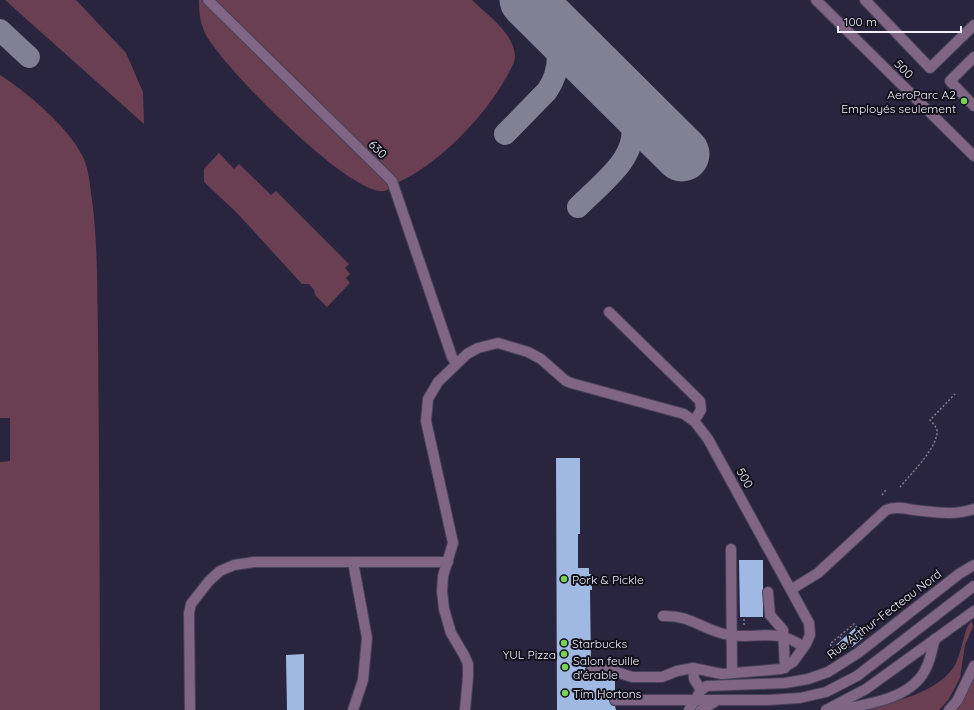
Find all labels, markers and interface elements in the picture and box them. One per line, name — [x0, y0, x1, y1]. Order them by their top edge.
scale bar — [838, 8, 961, 34]
text: 100 m — [844, 14, 877, 29]
street label: 500 — [891, 56, 917, 82]
place label: AeroParc A2 Employés seulement — [841, 87, 956, 116]
marker: AeroParc A2 Employés seulement — [959, 96, 969, 106]
street label: 630 — [366, 137, 390, 161]
street label: 500 — [733, 465, 757, 491]
street label: Rue Arthur-Fecteau Nord — [824, 566, 944, 662]
place label: Pork & Pickle — [572, 572, 644, 587]
marker: Pork & Pickle — [559, 574, 569, 584]
place label: Starbucks — [572, 636, 627, 651]
marker: Starbucks — [559, 638, 569, 648]
place label: YUL Pizza — [503, 647, 556, 662]
marker: YUL Pizza — [559, 649, 569, 659]
place label: Salon feuille d'érable — [573, 653, 640, 682]
marker: Salon feuille d'érable — [560, 662, 570, 672]
place label: Tim Hortons — [573, 686, 642, 701]
marker: Tim Hortons — [560, 688, 570, 698]

